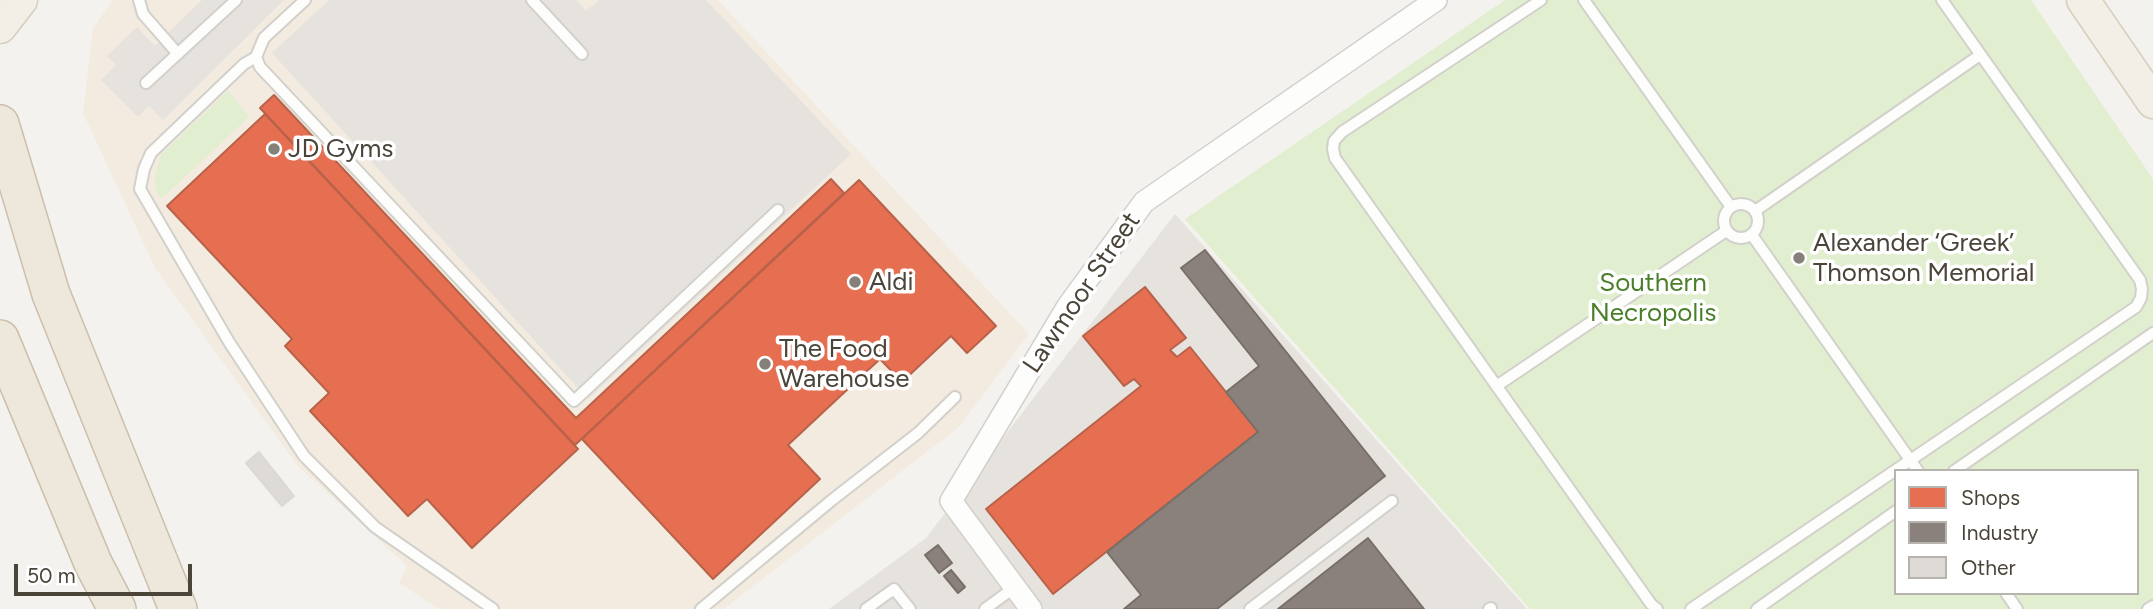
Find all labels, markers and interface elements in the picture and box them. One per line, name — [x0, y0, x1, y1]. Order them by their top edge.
place label: JD Gyms — [288, 133, 393, 165]
marker: JD Gyms — [266, 141, 282, 157]
street label: Lawmoor Street — [1017, 207, 1147, 379]
place label: Alexander ‘Greek’ Thomson Memorial — [1813, 227, 2034, 288]
marker: Alexander ‘Greek’ Thomson Memorial — [1791, 250, 1807, 266]
place label: Aldi — [869, 266, 914, 298]
park label: Southern Necropolis — [1590, 267, 1716, 328]
marker: Aldi — [847, 274, 863, 290]
place label: The Food Warehouse — [779, 333, 910, 394]
marker: The Food Warehouse — [757, 356, 773, 372]
legend — [1894, 469, 2139, 595]
text: Shops — [1961, 485, 2020, 510]
text: Industry — [1961, 520, 2038, 545]
scale bar — [18, 550, 196, 594]
text: Other — [1961, 555, 2016, 580]
text: 50 m — [27, 563, 76, 588]

